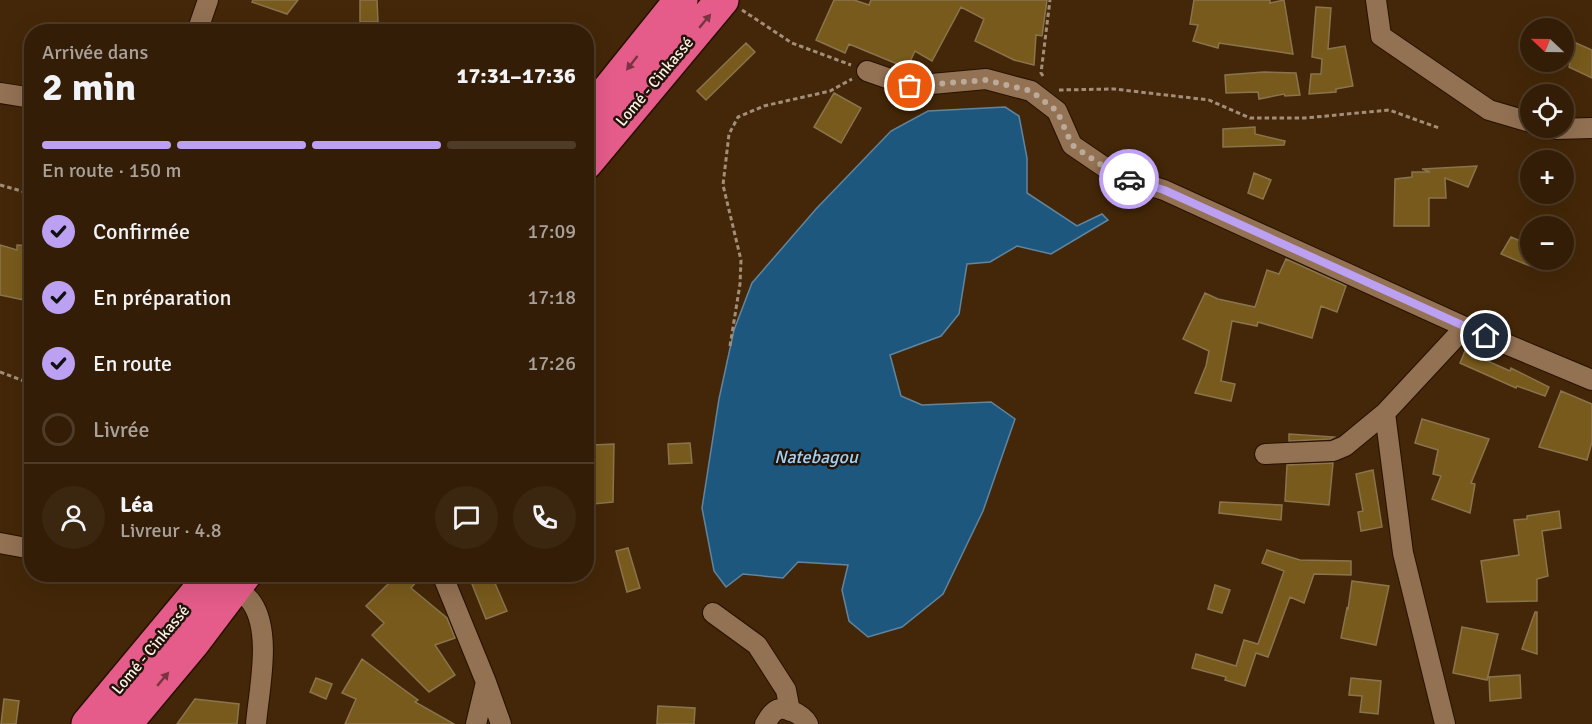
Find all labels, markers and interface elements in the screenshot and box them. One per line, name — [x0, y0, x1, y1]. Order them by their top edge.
one-way arrow — [698, 14, 711, 29]
north arrow — [1520, 18, 1574, 72]
map controls — [1520, 18, 1574, 270]
street label: Lomé - Cinkassé — [612, 33, 698, 130]
text: Arrivée dans — [42, 40, 148, 65]
one-way arrow — [625, 55, 638, 71]
pin — [884, 60, 935, 111]
text: 17:31–17:36 — [457, 62, 576, 89]
text: 2 min — [42, 63, 136, 111]
icon: bag — [893, 69, 926, 102]
button: locate — [1520, 84, 1574, 138]
courier — [1099, 149, 1159, 209]
button: + — [1520, 150, 1574, 204]
text: En route · 150 m — [42, 158, 181, 183]
icon: car — [1113, 163, 1146, 196]
icon: check — [42, 215, 75, 248]
button: − — [1520, 216, 1574, 270]
text: Confirmée — [93, 218, 190, 245]
text: 17:09 — [527, 219, 576, 244]
icon: check — [42, 281, 75, 314]
text: En préparation — [93, 284, 232, 311]
text: 17:18 — [527, 285, 576, 310]
pin — [1460, 310, 1511, 361]
icon: home — [1469, 319, 1502, 352]
icon: check — [42, 347, 75, 380]
text: En route — [93, 350, 172, 377]
text: 17:26 — [527, 351, 576, 376]
text: Livrée — [93, 416, 150, 443]
water label: Natebagou — [774, 446, 859, 468]
button: person — [42, 486, 105, 549]
button: chat — [435, 486, 498, 549]
button: phone — [513, 486, 576, 549]
text: Léa — [120, 491, 154, 518]
text: Livreur · 4.8 — [120, 518, 221, 543]
street label: Lomé - Cinkassé — [108, 601, 194, 698]
one-way arrow — [156, 671, 169, 687]

